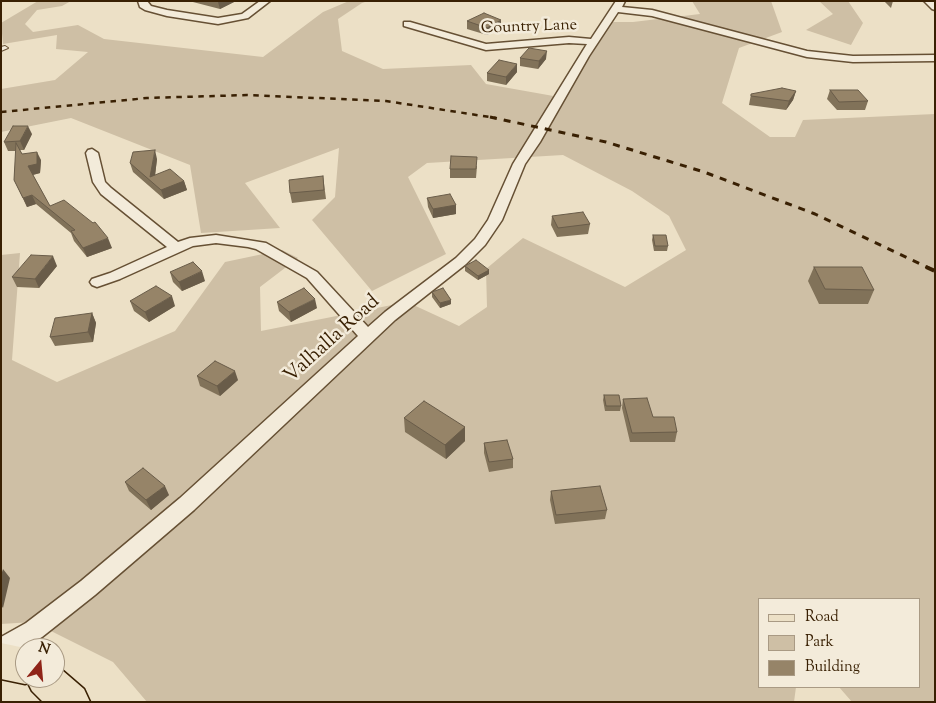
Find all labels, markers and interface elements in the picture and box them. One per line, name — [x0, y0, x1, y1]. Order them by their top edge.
street label: Country Lane — [481, 17, 577, 39]
street label: Valhalla Road — [280, 291, 386, 389]
legend — [758, 598, 921, 688]
text: Road — [805, 607, 839, 628]
text: Park — [805, 632, 834, 653]
north arrow — [15, 638, 65, 688]
text: N — [36, 638, 52, 661]
text: Building — [805, 657, 860, 678]

